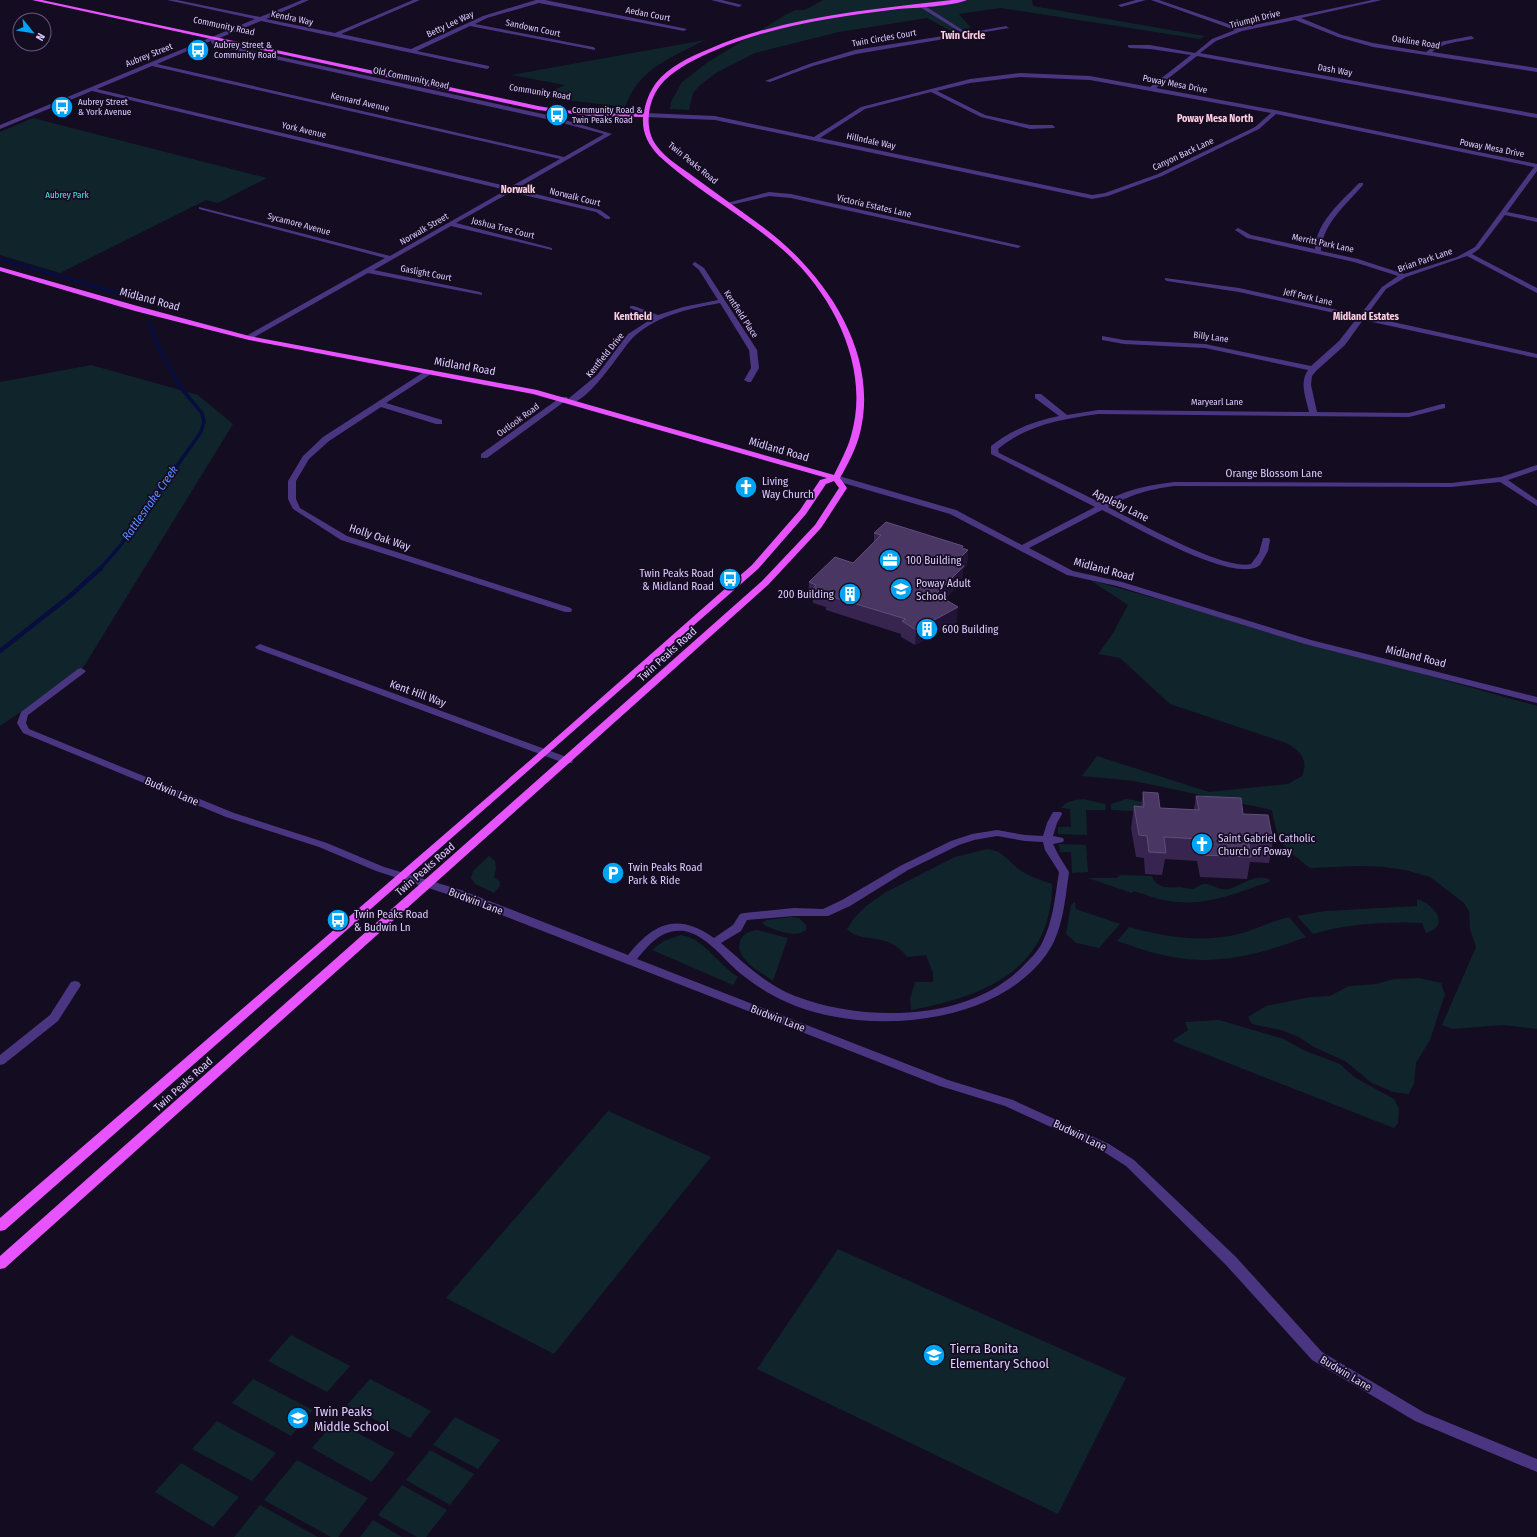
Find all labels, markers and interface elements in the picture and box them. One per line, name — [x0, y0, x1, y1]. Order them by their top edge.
street label: Aedan Court — [625, 5, 671, 23]
street label: Triumph Drive — [1229, 8, 1282, 30]
street label: Kendra Way — [270, 9, 314, 27]
street label: Betty Lee Way — [425, 9, 475, 39]
north arrow — [12, 12, 52, 52]
street label: Community Road — [192, 15, 256, 37]
street label: Sandown Court — [505, 17, 561, 39]
street label: Twin Circles Court — [851, 27, 917, 49]
district label: Twin Circle — [941, 30, 985, 42]
text: N — [33, 31, 48, 43]
street label: Oakline Road — [1391, 33, 1441, 51]
bus stop icon: Aubrey Street & Community Road — [185, 37, 211, 63]
place label: Aubrey Street & Community Road — [214, 40, 277, 60]
street label: Aubrey Street — [124, 41, 174, 69]
street label: Dash Way — [1317, 62, 1353, 78]
street label: Old Community Road — [372, 65, 450, 91]
street label: Poway Mesa Drive — [1142, 73, 1209, 95]
street label: Community Road — [508, 82, 572, 102]
street label: Kennard Avenue — [330, 90, 391, 114]
bus stop icon: Aubrey Street & York Avenue — [49, 94, 75, 120]
place label: Aubrey Street & York Avenue — [78, 97, 132, 117]
bus stop icon: Community Road & Twin Peaks Road — [544, 102, 570, 128]
place label: Community Road & Twin Peaks Road — [572, 105, 643, 125]
district label: Poway Mesa North — [1177, 113, 1253, 125]
street label: York Avenue — [281, 120, 328, 140]
street label: Hillndale Way — [845, 131, 897, 151]
street label: Canyon Back Lane — [1151, 135, 1216, 173]
street label: Poway Mesa Drive — [1459, 137, 1526, 159]
street label: Twin Peaks Road — [666, 140, 720, 186]
district label: Norwalk — [501, 184, 536, 196]
street label: Norwalk Court — [549, 186, 602, 208]
park label: Aubrey Park — [45, 190, 90, 200]
street label: Victoria Estates Lane — [836, 193, 913, 220]
street label: Sycamore Avenue — [266, 211, 332, 237]
street label: Norwalk Street — [398, 211, 450, 247]
street label: Joshua Tree Court — [470, 215, 536, 241]
street label: Merritt Park Lane — [1291, 232, 1355, 255]
street label: Brian Park Lane — [1396, 246, 1454, 274]
street label: Gaslight Court — [400, 263, 452, 283]
street label: Midland Road — [118, 285, 181, 314]
street label: Jeff Park Lane — [1282, 286, 1334, 308]
street label: Kentfield Place — [722, 288, 760, 340]
district label: Kentfield — [614, 311, 652, 323]
district label: Midland Estates — [1333, 311, 1400, 323]
street label: Kentfield Drive — [584, 330, 626, 379]
street label: Billy Lane — [1193, 330, 1230, 344]
street label: Midland Road — [433, 355, 496, 378]
street label: Maryearl Lane — [1191, 397, 1243, 407]
street label: Outlook Road — [495, 401, 541, 439]
street label: Midland Road — [747, 435, 810, 464]
water label: Rattlesnake Creek — [119, 463, 181, 543]
street label: Orange Blossom Lane — [1226, 467, 1322, 480]
church icon: Living Way Church — [733, 474, 759, 500]
place label: Living Way Church — [762, 475, 814, 501]
street label: Appleby Lane — [1091, 486, 1151, 525]
street label: Holly Oak Way — [348, 521, 412, 554]
office icon: 100 Building — [877, 547, 903, 573]
place label: 100 Building — [906, 554, 962, 567]
street label: Midland Road — [1072, 555, 1135, 584]
bus stop icon: Twin Peaks Road & Midland Road — [717, 566, 743, 592]
place label: Twin Peaks Road & Midland Road — [640, 567, 714, 593]
school or university icon: Poway Adult School — [888, 576, 914, 602]
place label: Poway Adult School — [916, 577, 971, 603]
building icon: 200 Building — [837, 581, 863, 607]
place label: 200 Building — [778, 588, 835, 601]
building icon: 600 Building — [914, 616, 940, 642]
place label: 600 Building — [942, 623, 999, 636]
street label: Twin Peaks Road — [635, 625, 699, 684]
street label: Midland Road — [1384, 643, 1447, 670]
street label: Kent Hill Way — [388, 677, 448, 710]
street label: Budwin Lane — [143, 774, 201, 809]
church icon: Saint Gabriel Catholic Church of Poway — [1189, 831, 1215, 857]
place label: Saint Gabriel Catholic Church of Poway — [1218, 832, 1315, 858]
street label: Twin Peaks Road — [393, 840, 458, 899]
parking icon: Twin Peaks Road Park & Ride — [600, 860, 626, 886]
place label: Twin Peaks Road Park & Ride — [628, 861, 702, 887]
street label: Budwin Lane — [447, 885, 505, 918]
bus stop icon: Twin Peaks Road & Budwin Ln — [325, 907, 351, 933]
place label: Twin Peaks Road & Budwin Ln — [354, 908, 428, 934]
street label: Budwin Lane — [749, 1002, 807, 1035]
street label: Twin Peaks Road — [151, 1055, 215, 1114]
street label: Budwin Lane — [1051, 1117, 1108, 1154]
place label: Tierra Bonita Elementary School — [950, 1341, 1050, 1371]
school or university icon: Tierra Bonita Elementary School — [921, 1342, 947, 1368]
street label: Budwin Lane — [1318, 1353, 1374, 1394]
place label: Twin Peaks Middle School — [314, 1404, 390, 1434]
school or university icon: Twin Peaks Middle School — [285, 1405, 311, 1431]

